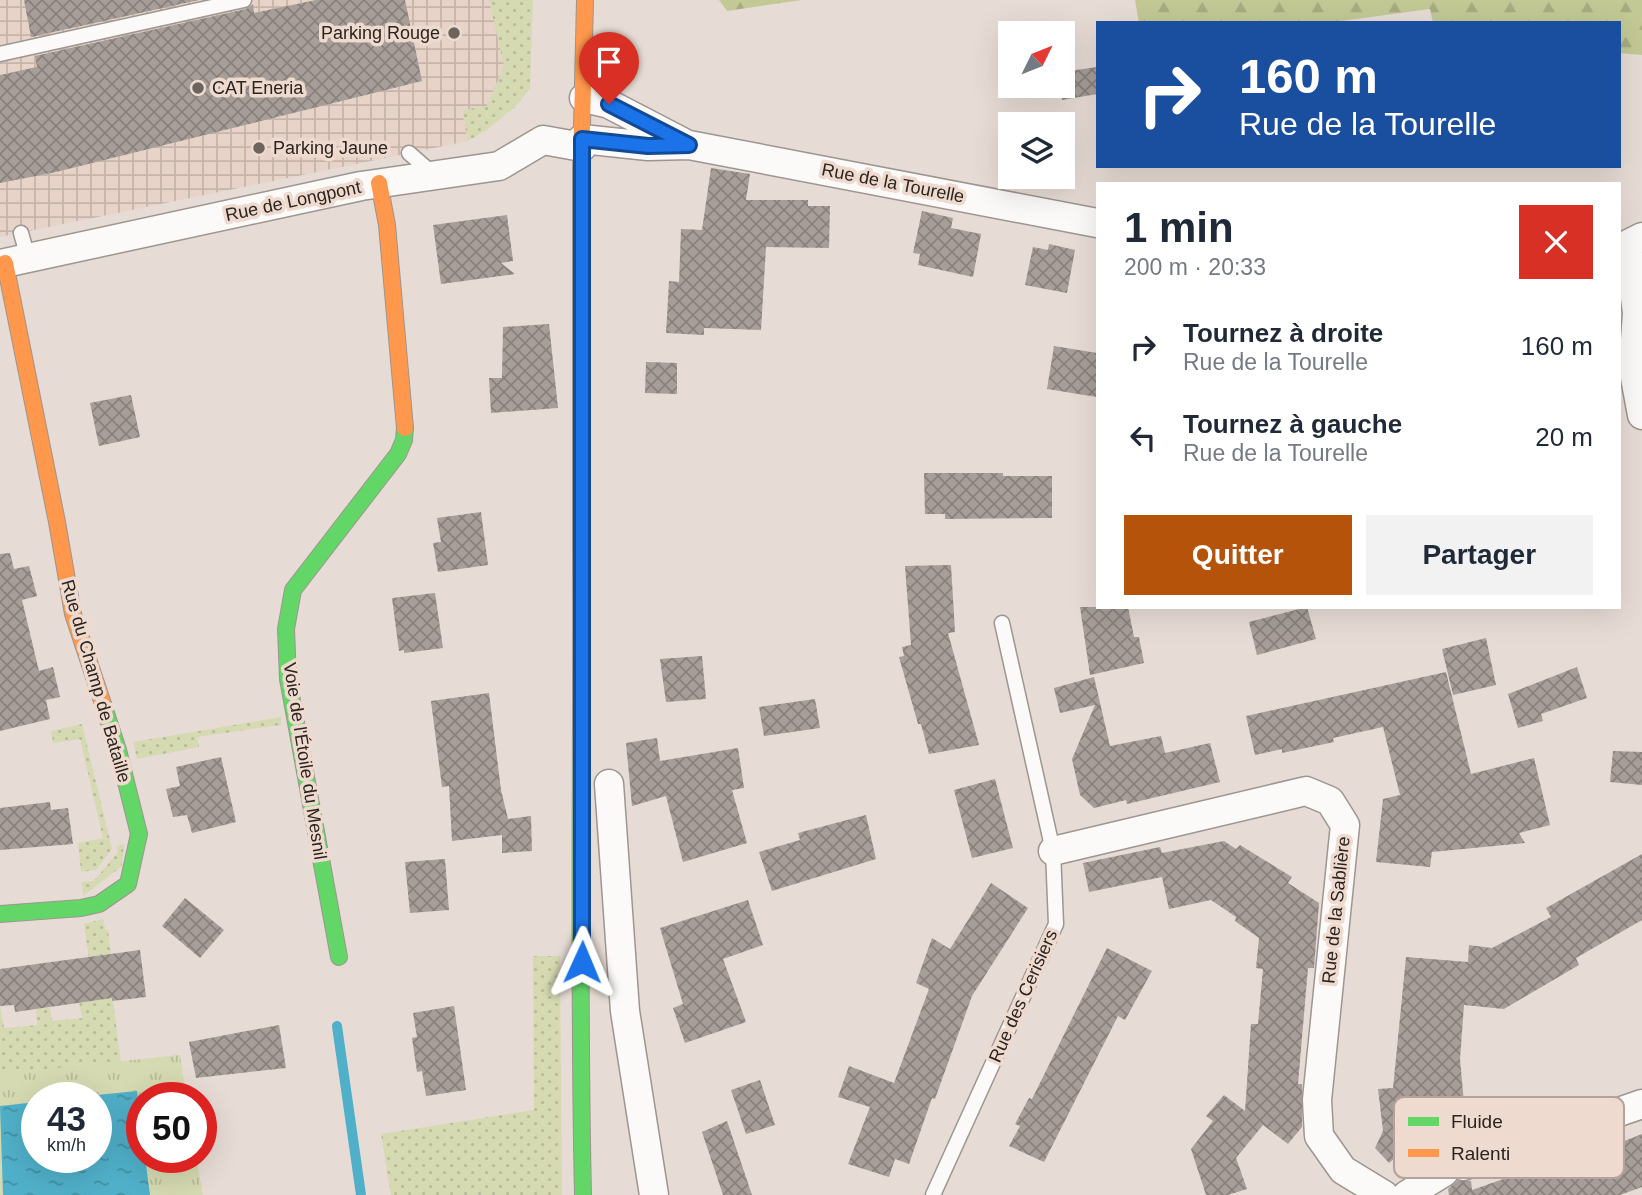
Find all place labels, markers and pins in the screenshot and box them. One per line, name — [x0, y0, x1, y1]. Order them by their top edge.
place label: Parking Rouge — [321, 23, 440, 43]
marker: Parking Rouge — [446, 25, 462, 41]
pin — [579, 32, 639, 104]
place label: CAT Eneria — [212, 78, 304, 98]
marker: CAT Eneria — [190, 80, 206, 96]
place label: Parking Jaune — [273, 138, 388, 158]
marker: Parking Jaune — [251, 140, 267, 156]

